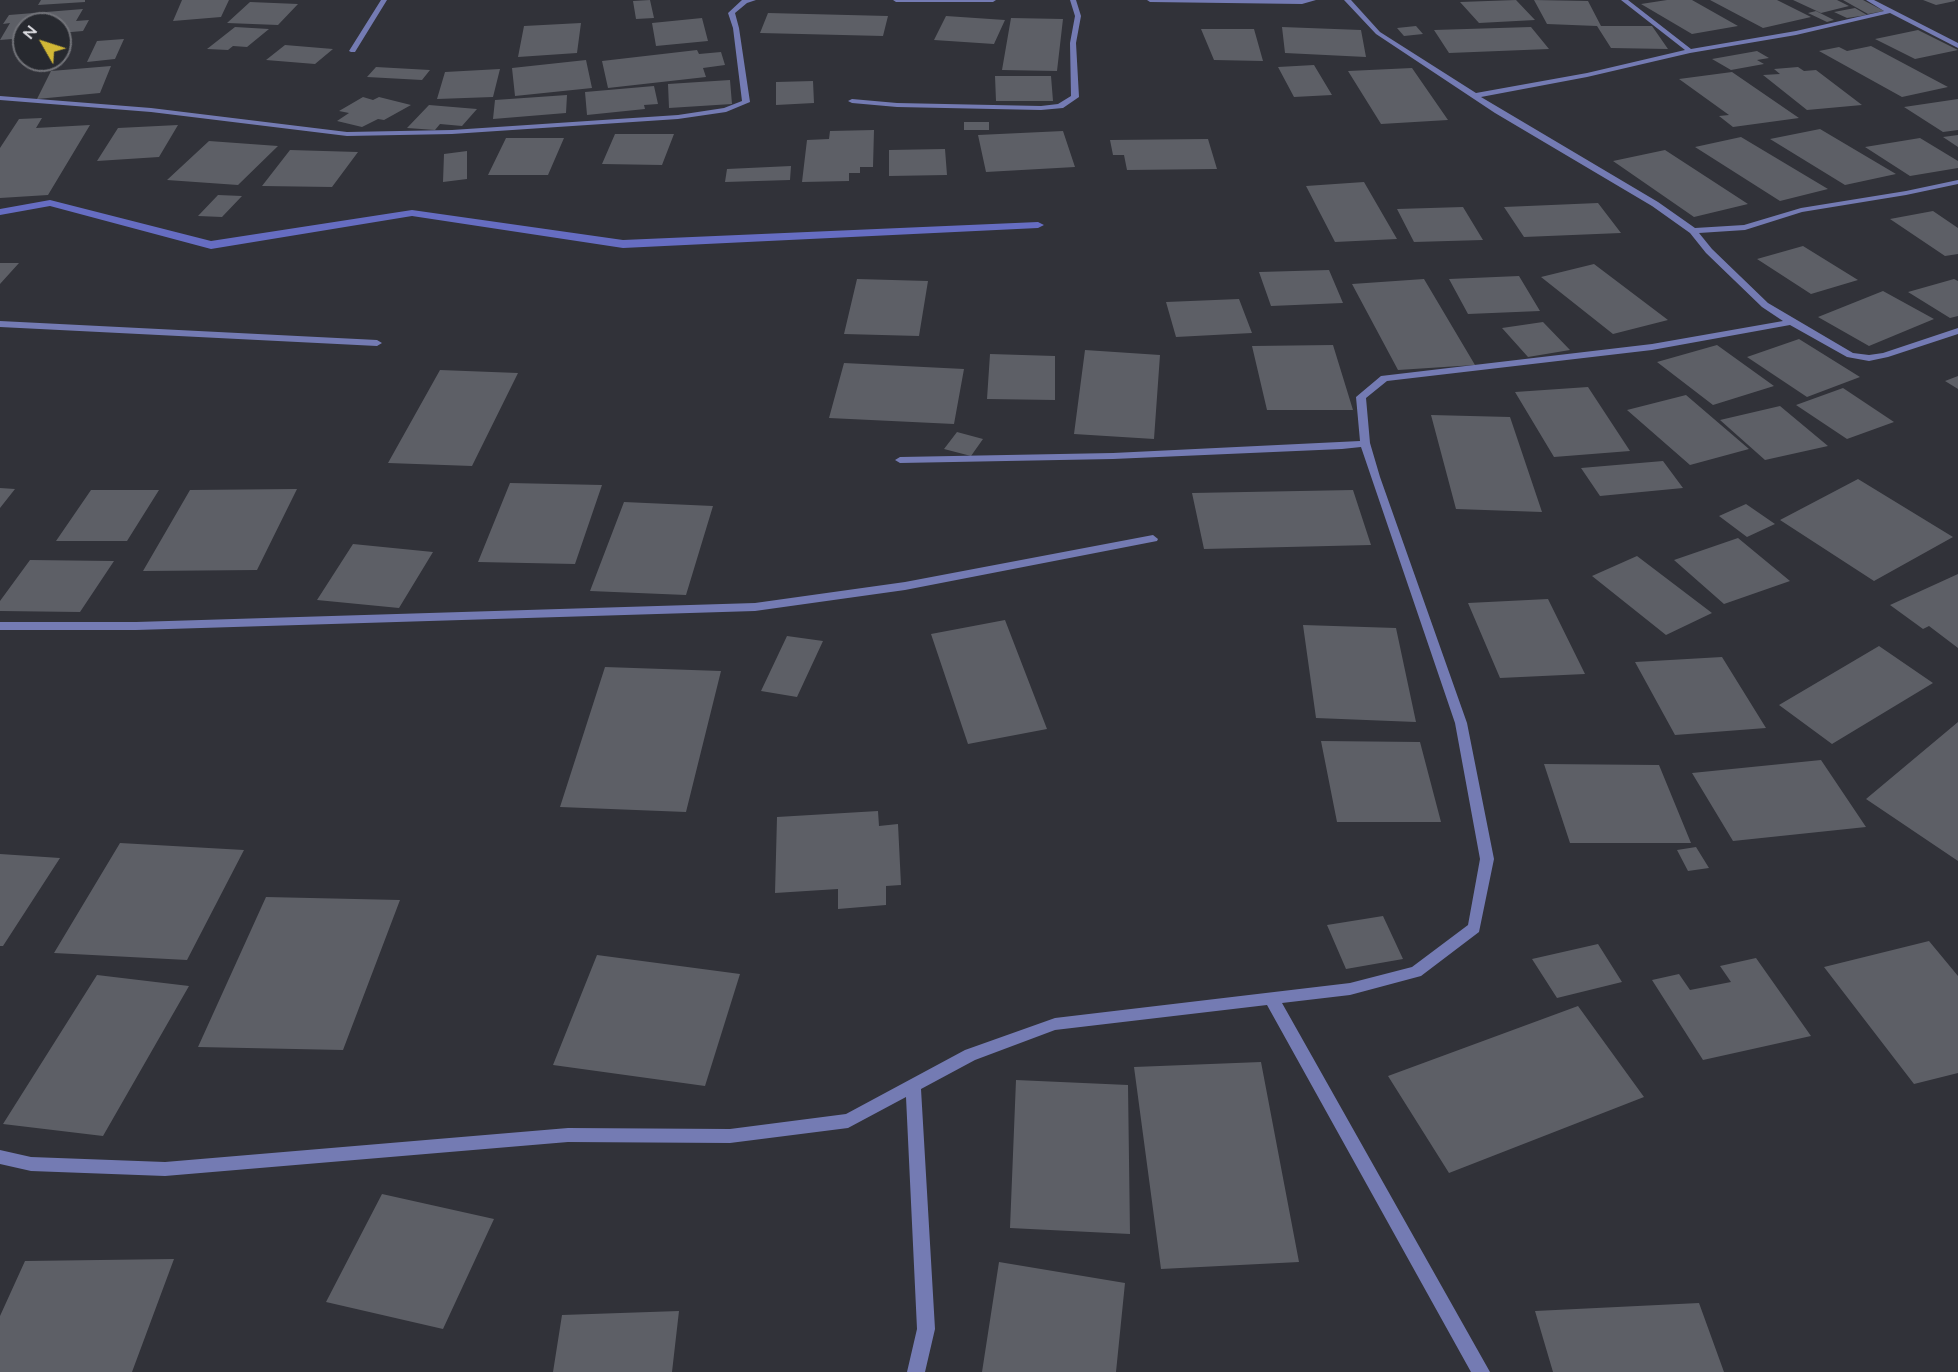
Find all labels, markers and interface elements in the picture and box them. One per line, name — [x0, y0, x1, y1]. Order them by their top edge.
north arrow — [12, 12, 72, 72]
text: N — [18, 21, 41, 43]

